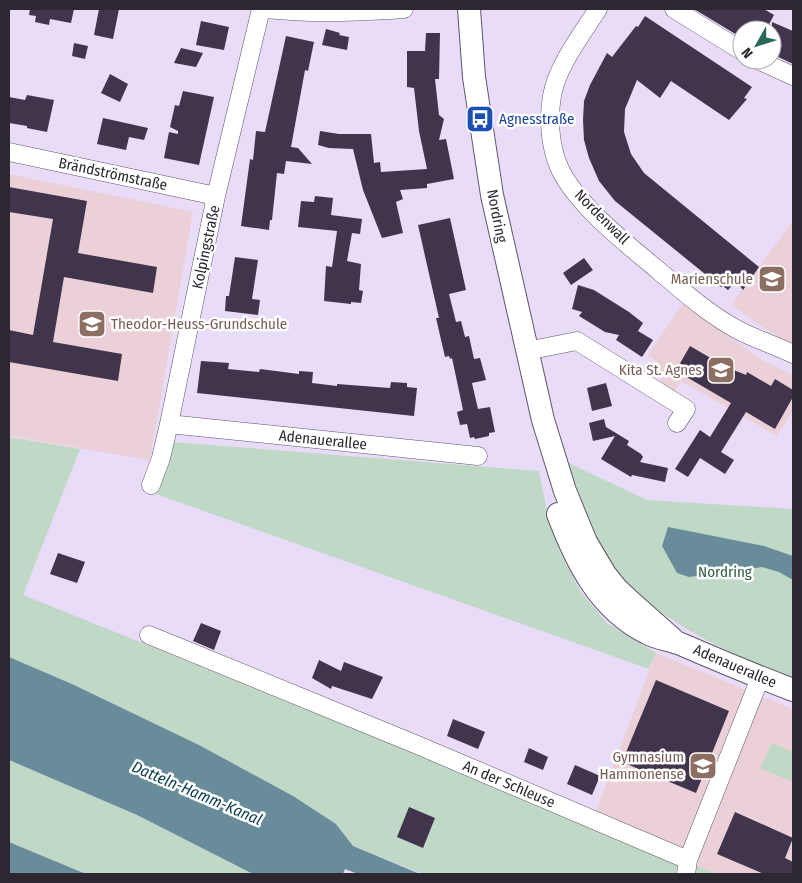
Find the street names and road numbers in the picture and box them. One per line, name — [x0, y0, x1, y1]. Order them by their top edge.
street label: Brändströmstraße — [57, 154, 169, 194]
street label: Nordenwall — [571, 186, 633, 248]
street label: Nordring — [483, 188, 511, 244]
street label: Kolpingstraße — [188, 204, 224, 290]
street label: Adenauerallee — [278, 426, 368, 454]
street label: Adenauerallee — [691, 640, 779, 692]
street label: An der Schleuse — [460, 757, 558, 811]

